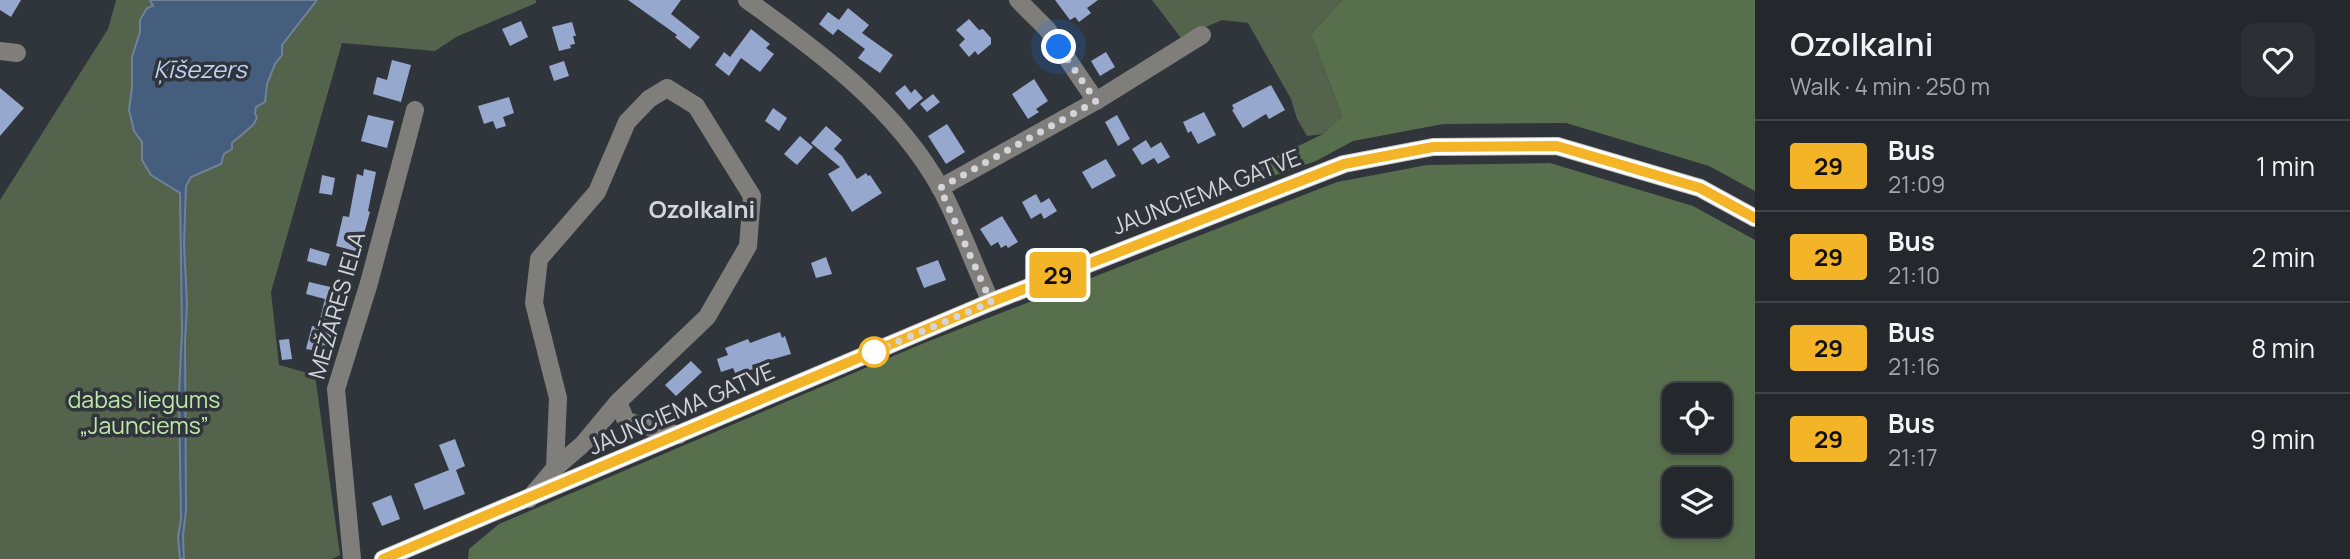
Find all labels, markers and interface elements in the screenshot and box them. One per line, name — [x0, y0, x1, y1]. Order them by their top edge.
text: Ozolkalni — [1790, 21, 1933, 66]
button: heart — [2241, 23, 2315, 97]
your location — [1041, 29, 1076, 64]
water label: Ķīšezers — [153, 52, 249, 85]
text: Walk · 4 min · 250 m — [1790, 70, 1990, 102]
text: Bus — [1888, 132, 1935, 168]
street label: JAUNCIEMA GATVE — [1107, 140, 1305, 242]
text: 1 min — [2256, 148, 2315, 184]
text: 29 — [1814, 149, 1843, 182]
text: 21:09 — [1888, 168, 1945, 200]
district label: Ozolkalni — [649, 192, 755, 225]
text: Bus — [1888, 223, 1935, 259]
street label: MEŽĀRES IELA — [300, 227, 372, 382]
text: 2 min — [2251, 239, 2315, 275]
text: 29 — [1814, 240, 1843, 273]
line badge: 29 — [1026, 252, 1090, 298]
text: 29 — [1043, 258, 1073, 291]
text: 21:10 — [1888, 259, 1940, 291]
text: Bus — [1888, 314, 1935, 350]
text: 8 min — [2251, 330, 2315, 366]
text: 29 — [1814, 331, 1843, 364]
unlabelled marker — [859, 337, 889, 367]
text: 21:16 — [1888, 350, 1940, 382]
street label: JAUNCIEMA GATVE — [583, 354, 779, 462]
park label: dabas liegums „Jaunciems” — [68, 383, 220, 441]
map controls — [1662, 383, 1732, 537]
button: locate — [1662, 383, 1732, 453]
text: Bus — [1888, 405, 1935, 441]
text: 9 min — [2250, 421, 2315, 457]
text: 29 — [1814, 422, 1843, 455]
text: 21:17 — [1888, 441, 1937, 473]
button: layers — [1662, 467, 1732, 537]

